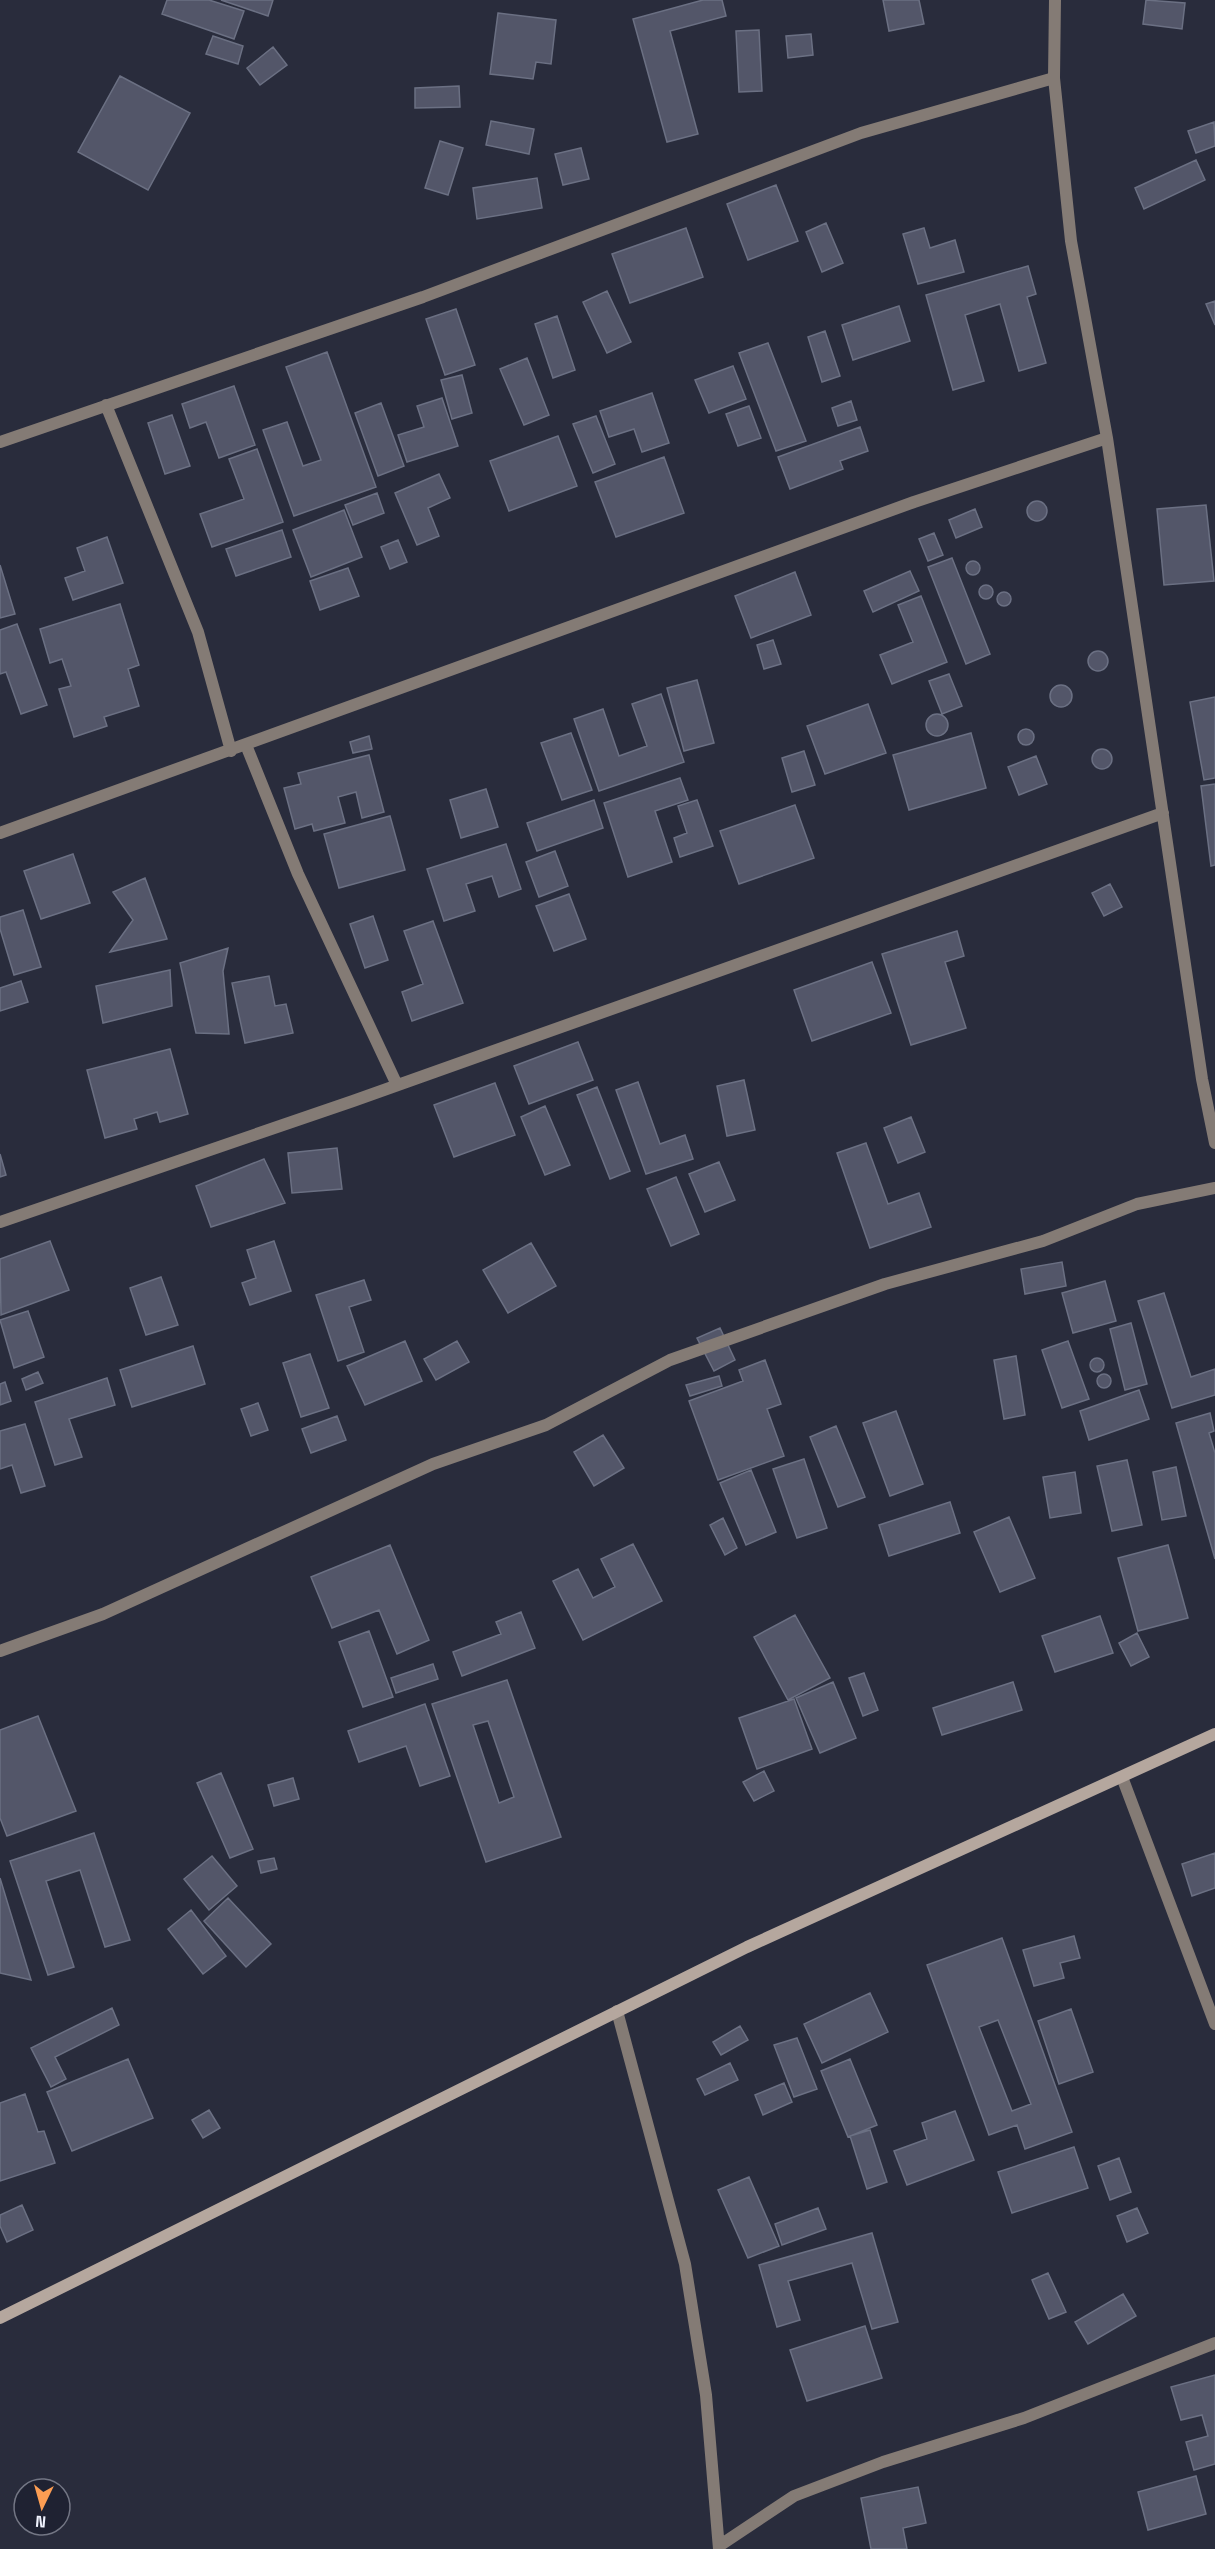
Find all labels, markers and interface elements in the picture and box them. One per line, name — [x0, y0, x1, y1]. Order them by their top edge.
north arrow — [12, 2477, 72, 2537]
text: N — [34, 2511, 47, 2532]

